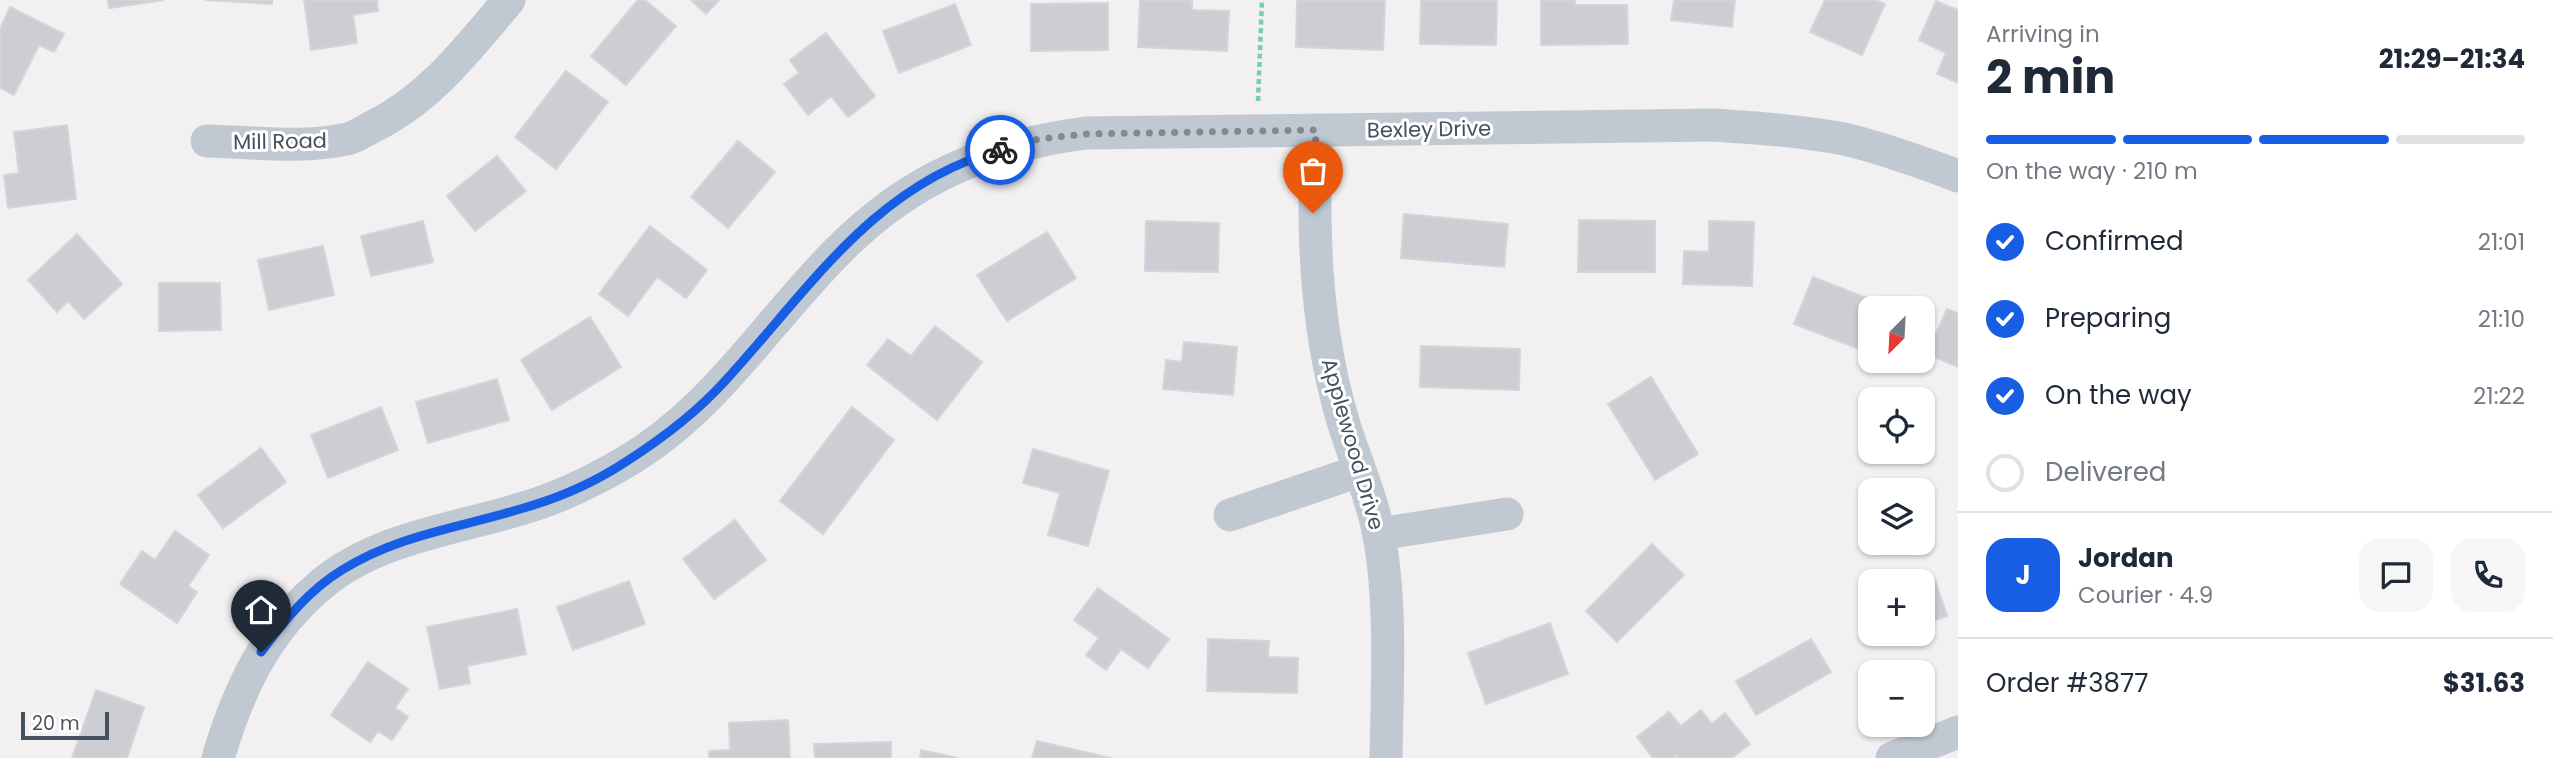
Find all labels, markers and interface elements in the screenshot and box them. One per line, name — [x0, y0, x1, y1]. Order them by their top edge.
text: Arriving in — [1986, 18, 2100, 50]
text: 21:29–21:34 — [2379, 41, 2525, 77]
text: 2 min — [1986, 45, 2115, 109]
street label: Bexley Drive — [1367, 113, 1491, 145]
courier — [965, 115, 1035, 185]
street label: Mill Road — [233, 126, 327, 156]
icon: bike — [981, 131, 1019, 169]
pin — [1283, 141, 1343, 213]
icon: bag — [1294, 152, 1332, 190]
text: On the way · 210 m — [1986, 155, 2198, 187]
icon: check — [1986, 223, 2024, 261]
text: Confirmed — [2045, 223, 2183, 259]
text: 21:01 — [2478, 226, 2525, 258]
north arrow — [1858, 296, 1936, 373]
map controls — [1858, 296, 1935, 737]
icon: check — [1986, 300, 2024, 338]
text: Preparing — [2045, 300, 2171, 336]
text: 21:10 — [2478, 303, 2525, 335]
street label: Applewood Drive — [1315, 355, 1391, 533]
icon: check — [1986, 377, 2024, 415]
text: On the way — [2045, 377, 2192, 413]
text: 21:22 — [2473, 380, 2525, 412]
button: locate — [1858, 387, 1935, 464]
text: Delivered — [2045, 454, 2166, 490]
button: layers — [1858, 478, 1935, 555]
button: chat — [2359, 538, 2433, 612]
button: phone — [2451, 538, 2525, 612]
text: Jordan — [2078, 540, 2174, 576]
text: J — [2015, 557, 2031, 593]
button: + — [1858, 569, 1935, 646]
text: Courier · 4.9 — [2078, 579, 2213, 611]
pin — [231, 580, 291, 652]
icon: home — [242, 591, 280, 629]
button: − — [1858, 660, 1935, 737]
text: Order #3877 — [1986, 665, 2148, 701]
text: $31.63 — [2443, 665, 2525, 701]
scale bar — [21, 709, 108, 741]
text: 20 m — [32, 710, 80, 737]

